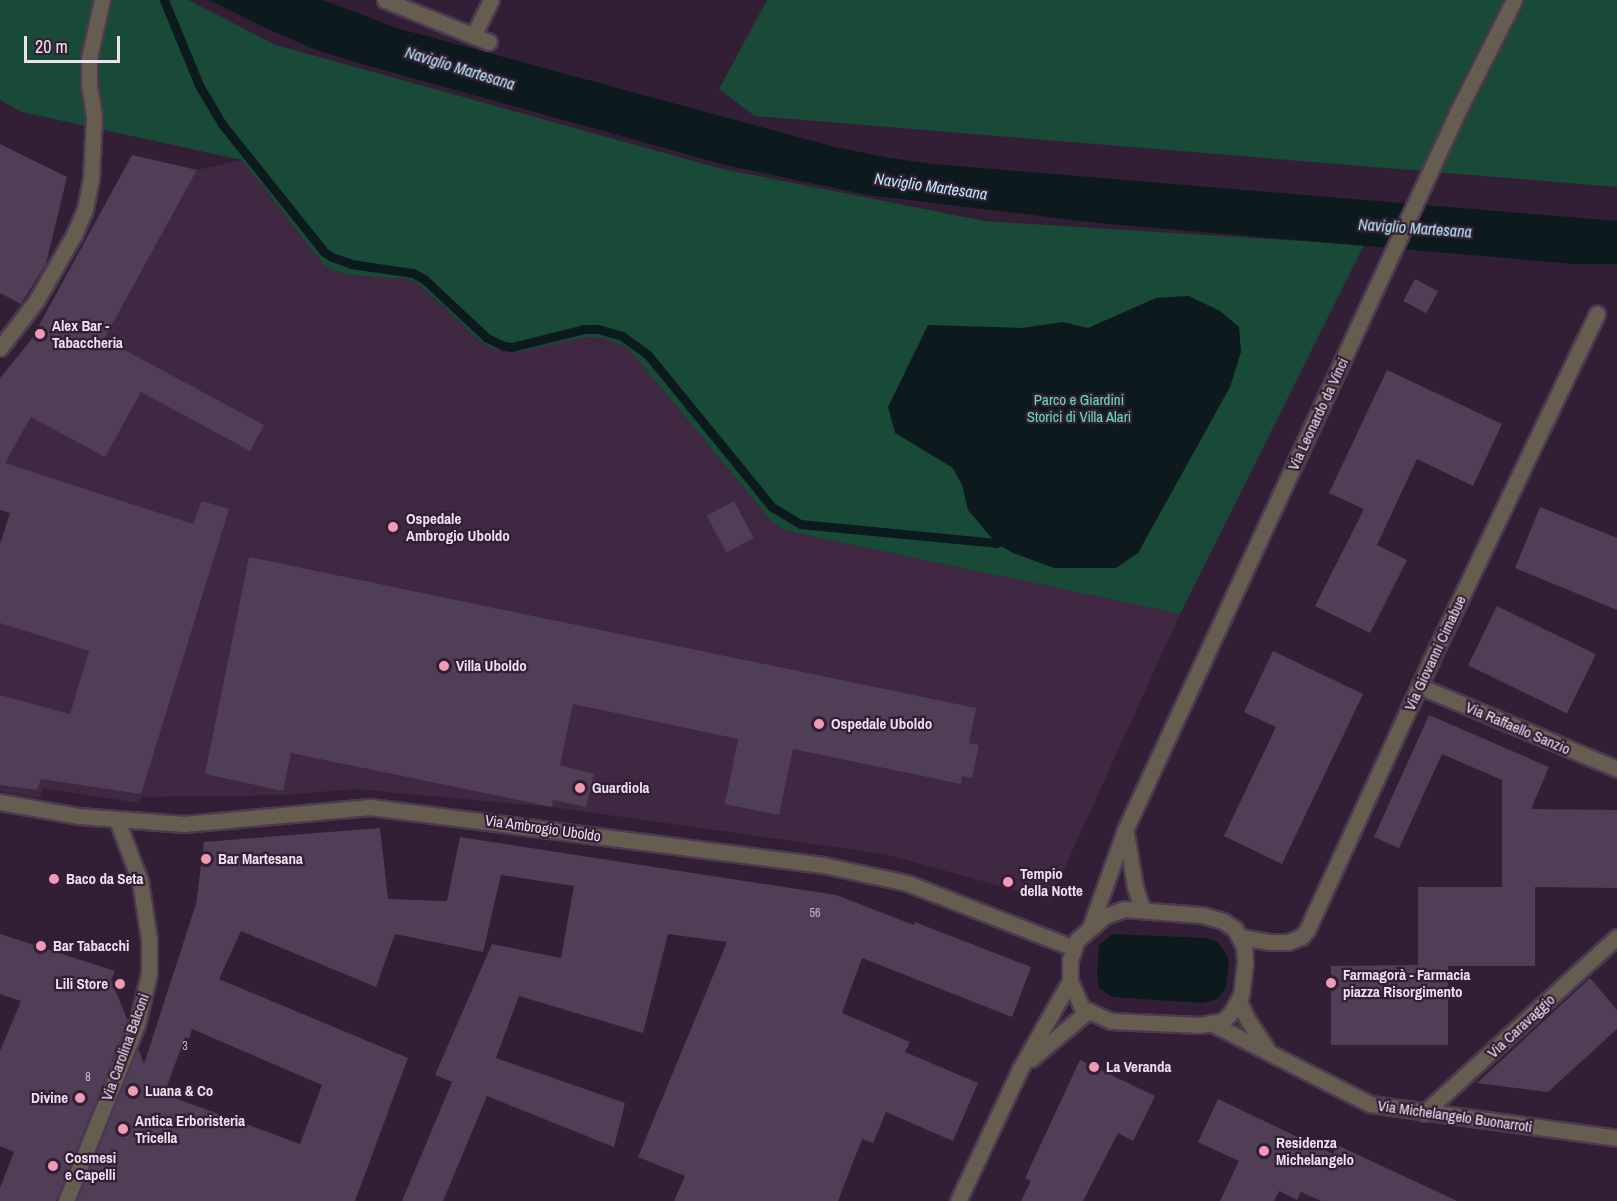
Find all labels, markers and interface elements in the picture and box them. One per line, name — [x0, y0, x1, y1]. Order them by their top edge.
scale bar — [27, 24, 123, 62]
text: 20 m — [35, 34, 68, 59]
water label: Naviglio Martesana — [403, 42, 517, 94]
water label: Naviglio Martesana — [873, 169, 989, 203]
water label: Naviglio Martesana — [1358, 214, 1472, 242]
place label: Alex Bar - Tabaccheria — [52, 316, 123, 351]
marker: Alex Bar - Tabaccheria — [33, 327, 47, 341]
street label: Via Leonardo da Vinci — [1284, 355, 1352, 473]
park label: Parco e Giardini Storici di Villa Alari — [1026, 390, 1132, 425]
place label: Ospedale Ambrogio Uboldo — [406, 509, 510, 544]
marker: Ospedale Ambrogio Uboldo — [384, 518, 402, 536]
street label: Via Giovanni Cimabue — [1400, 593, 1470, 713]
place label: Villa Uboldo — [456, 657, 527, 675]
marker: Villa Uboldo — [437, 659, 451, 673]
street label: Via Raffaello Sanzio — [1463, 698, 1573, 758]
place label: Ospedale Uboldo — [831, 715, 932, 733]
marker: Ospedale Uboldo — [812, 717, 826, 731]
place label: Guardiola — [592, 779, 649, 797]
marker: Guardiola — [573, 781, 587, 795]
street label: Via Ambrogio Uboldo — [484, 811, 602, 845]
place label: Bar Martesana — [218, 850, 303, 868]
marker: Bar Martesana — [199, 852, 213, 866]
place label: Tempio della Notte — [1020, 864, 1083, 899]
place label: Baco da Seta — [66, 870, 143, 888]
marker: Baco da Seta — [47, 872, 61, 886]
marker: Tempio della Notte — [1001, 875, 1015, 889]
house number: 56 — [810, 907, 820, 921]
place label: Bar Tabacchi — [53, 937, 129, 955]
marker: Bar Tabacchi — [34, 939, 48, 953]
place label: Farmagorà - Farmacia piazza Risorgimento — [1343, 965, 1470, 1000]
place label: Lili Store — [55, 975, 108, 993]
marker: Farmagorà - Farmacia piazza Risorgimento — [1324, 976, 1338, 990]
marker: Lili Store — [113, 977, 127, 991]
street label: Via Caravaggio — [1484, 990, 1558, 1062]
street label: Via Carolina Balconi — [97, 991, 153, 1103]
house number: 3 — [182, 1040, 188, 1054]
place label: La Veranda — [1106, 1058, 1171, 1076]
marker: La Veranda — [1087, 1060, 1101, 1074]
house number: 8 — [85, 1071, 91, 1085]
place label: Luana & Co — [145, 1082, 213, 1100]
marker: Luana & Co — [126, 1084, 140, 1098]
place label: Divine — [31, 1089, 68, 1107]
marker: Divine — [73, 1091, 87, 1105]
street label: Via Michelangelo Buonarroti — [1377, 1096, 1533, 1136]
place label: Antica Erboristeria Tricella — [135, 1111, 245, 1146]
marker: Antica Erboristeria Tricella — [116, 1122, 130, 1136]
place label: Residenza Michelangelo — [1276, 1133, 1354, 1168]
marker: Residenza Michelangelo — [1257, 1144, 1271, 1158]
place label: Cosmesi e Capelli — [65, 1148, 116, 1183]
marker: Cosmesi e Capelli — [46, 1159, 60, 1173]

